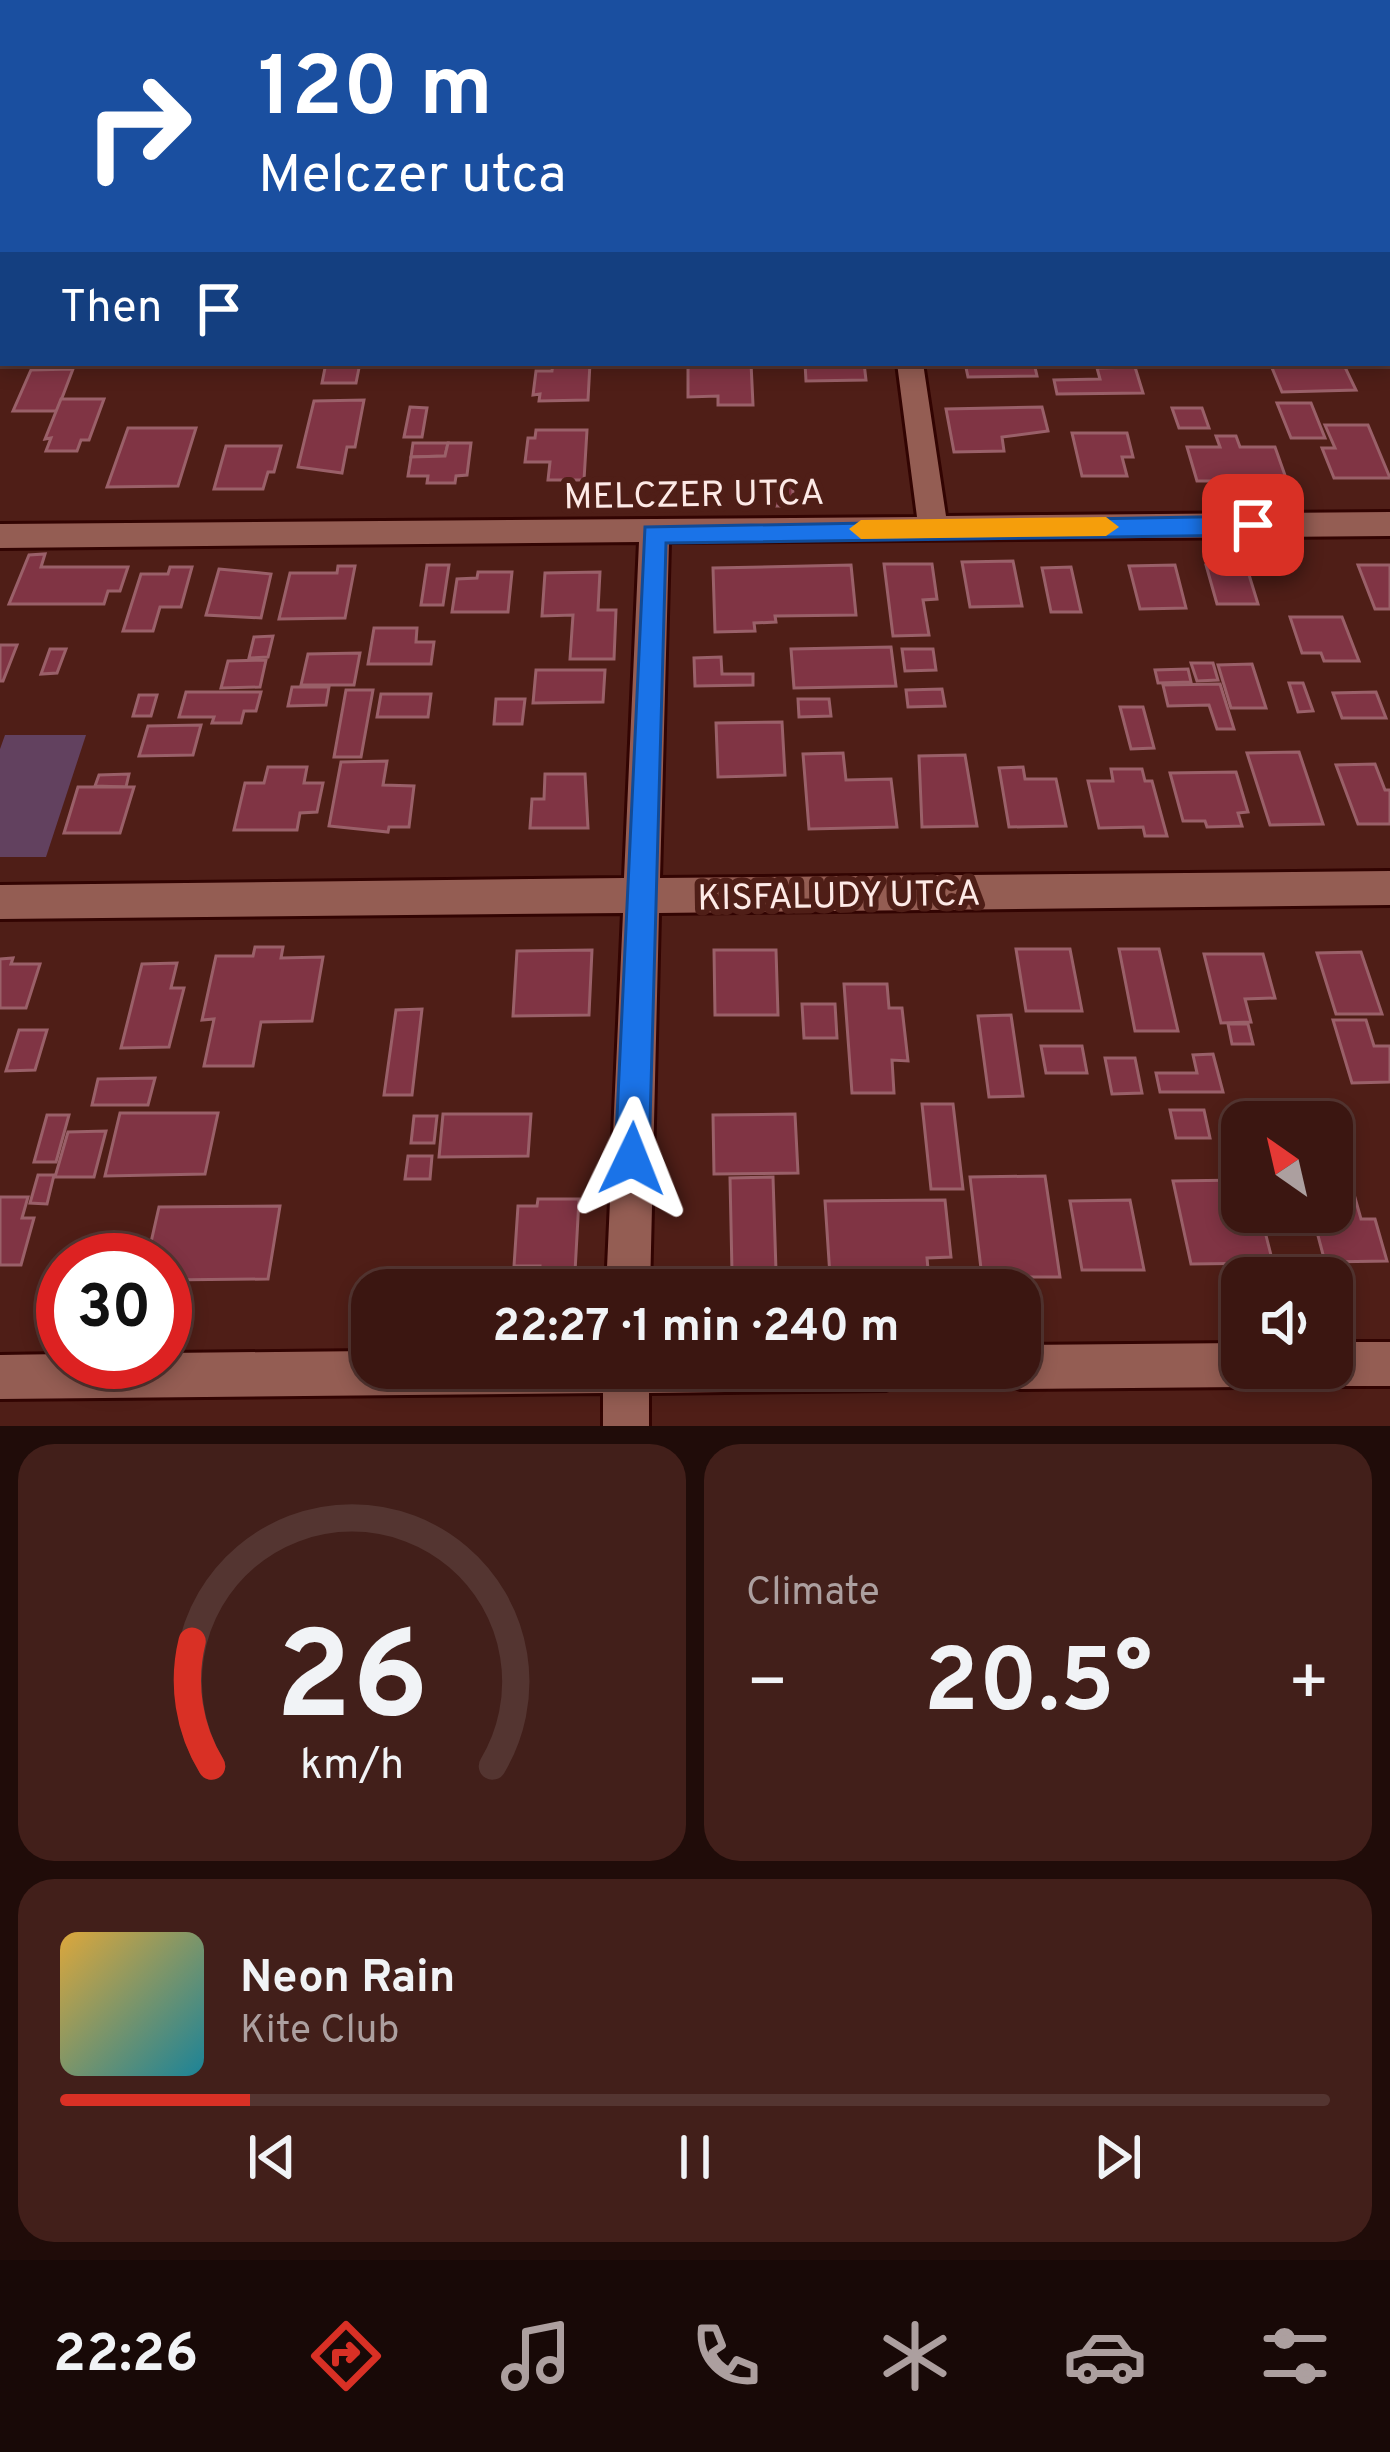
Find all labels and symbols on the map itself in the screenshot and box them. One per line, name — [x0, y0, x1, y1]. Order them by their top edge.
street label: MELCZER UTCA — [563, 472, 825, 522]
pin — [1202, 474, 1304, 576]
street label: KISFALUDY UTCA — [697, 873, 981, 923]
position arrow — [569, 1096, 695, 1222]
north arrow — [1221, 1101, 1353, 1233]
speed limit sign: 30 — [36, 1233, 192, 1389]

